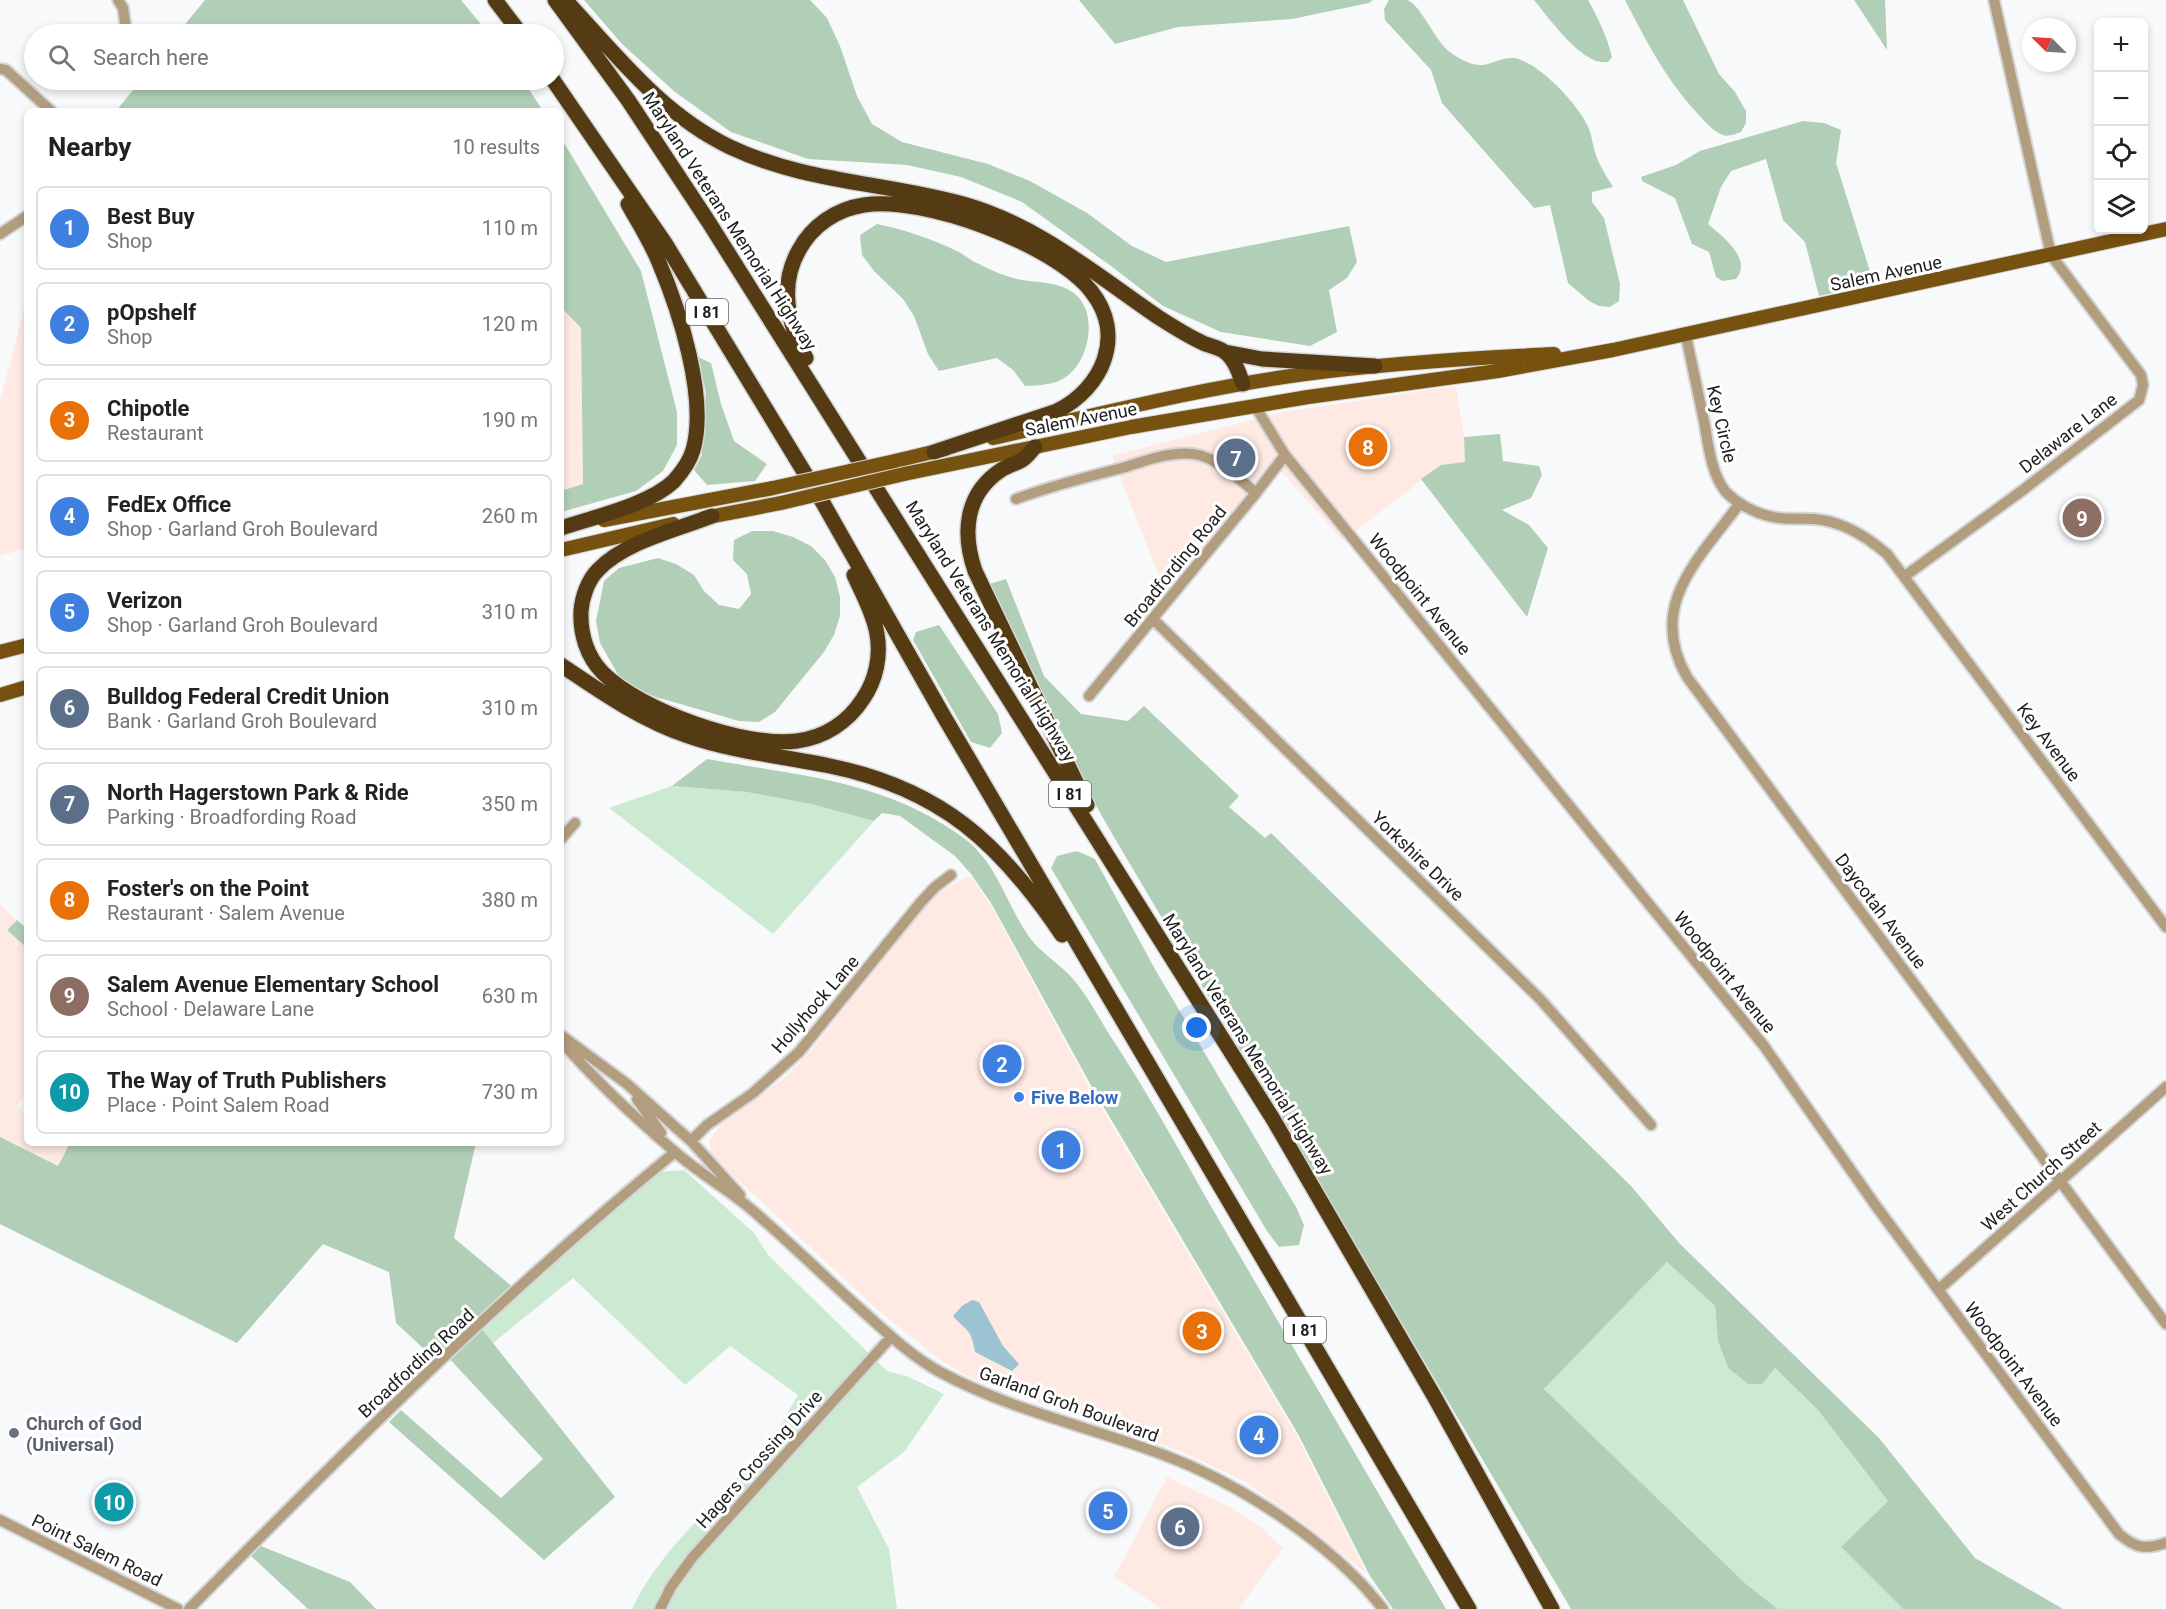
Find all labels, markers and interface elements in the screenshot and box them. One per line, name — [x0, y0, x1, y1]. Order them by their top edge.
north arrow — [2022, 18, 2076, 72]
map controls — [2094, 18, 2148, 234]
button: + — [2094, 18, 2148, 72]
search box — [24, 24, 564, 90]
icon: search — [45, 41, 78, 74]
text: Search here — [93, 45, 209, 70]
button: − — [2094, 72, 2148, 126]
street label: Maryland Veterans Memorial Highway — [639, 88, 822, 354]
button: locate — [2094, 126, 2148, 180]
text: Nearby — [48, 132, 131, 162]
text: 10 results — [452, 135, 540, 159]
button: layers — [2094, 180, 2148, 234]
text: Best Buy — [107, 204, 195, 229]
text: 1 — [64, 216, 75, 240]
text: 110 m — [482, 216, 538, 240]
text: Shop — [107, 229, 153, 253]
street label: Salem Avenue — [1828, 251, 1944, 295]
road number: I 81 — [686, 299, 728, 325]
text: pOpshelf — [107, 300, 196, 325]
text: 2 — [64, 312, 75, 336]
text: 120 m — [482, 312, 538, 336]
text: Shop — [107, 325, 153, 349]
street label: Key Circle — [1703, 383, 1741, 465]
street label: Delaware Lane — [2015, 388, 2121, 478]
text: Chipotle — [107, 396, 189, 421]
street label: Salem Avenue — [1023, 398, 1139, 440]
text: 3 — [64, 408, 75, 432]
text: 190 m — [482, 408, 538, 432]
text: Restaurant — [107, 421, 204, 445]
pin: 8 — [1348, 424, 1388, 470]
pin: 7 — [1216, 436, 1256, 480]
text: FedEx Office — [107, 492, 231, 517]
pin: 9 — [2062, 496, 2102, 540]
street label: Maryland Veterans Memorial Highway — [902, 497, 1081, 766]
street label: Broadfording Road — [1120, 501, 1230, 631]
text: 4 — [64, 504, 75, 528]
text: 260 m — [482, 504, 538, 528]
text: Shop · Garland Groh Boulevard — [107, 517, 378, 541]
street label: Woodpoint Avenue — [1365, 529, 1475, 659]
text: Verizon — [107, 588, 182, 613]
text: 5 — [64, 600, 75, 624]
text: 310 m — [482, 600, 538, 624]
text: Shop · Garland Groh Boulevard — [107, 613, 378, 637]
text: Bulldog Federal Credit Union — [107, 684, 389, 709]
text: 6 — [64, 696, 75, 720]
text: 310 m — [482, 696, 538, 720]
street label: Key Avenue — [2013, 699, 2085, 785]
text: Bank · Garland Groh Boulevard — [107, 709, 377, 733]
text: North Hagerstown Park & Ride — [107, 780, 409, 805]
road number: I 81 — [1049, 781, 1091, 807]
text: 7 — [64, 792, 75, 816]
text: 350 m — [482, 792, 538, 816]
text: Parking · Broadfording Road — [107, 805, 356, 829]
street label: Yorkshire Drive — [1368, 807, 1468, 905]
street label: Daycotah Avenue — [1831, 849, 1931, 973]
text: Foster's on the Point — [107, 876, 309, 901]
text: 8 — [64, 888, 75, 912]
text: 380 m — [482, 888, 538, 912]
text: Restaurant · Salem Avenue — [107, 901, 345, 925]
street label: Woodpoint Avenue — [1670, 907, 1780, 1037]
street label: Maryland Veterans Memorial Highway — [1159, 910, 1338, 1179]
street label: Hollyhock Lane — [767, 951, 863, 1057]
text: Salem Avenue Elementary School — [107, 972, 439, 997]
text: 9 — [64, 984, 75, 1008]
text: 630 m — [482, 984, 538, 1008]
text: School · Delaware Lane — [107, 997, 314, 1021]
your location — [1182, 1013, 1211, 1042]
pin: 2 — [982, 1042, 1022, 1086]
text: The Way of Truth Publishers — [107, 1068, 386, 1093]
text: 10 — [58, 1080, 81, 1104]
text: 730 m — [482, 1080, 538, 1104]
place label: Five Below — [1031, 1087, 1118, 1108]
marker: Five Below — [1012, 1090, 1026, 1104]
text: Place · Point Salem Road — [107, 1093, 330, 1117]
street label: West Church Street — [1977, 1117, 2105, 1235]
pin: 1 — [1042, 1128, 1080, 1172]
street label: Woodpoint Avenue — [1960, 1298, 2068, 1430]
street label: Broadfording Road — [354, 1304, 478, 1422]
pin: 3 — [1182, 1308, 1222, 1354]
road number: I 81 — [1284, 1317, 1326, 1343]
street label: Garland Groh Boulevard — [976, 1362, 1162, 1446]
street label: Hagers Crossing Drive — [692, 1386, 826, 1532]
pin: 4 — [1240, 1412, 1278, 1458]
place label: Church of God (Universal) — [26, 1413, 142, 1456]
marker: Church of God (Universal) — [7, 1426, 21, 1440]
pin: 10 — [94, 1480, 134, 1524]
pin: 5 — [1088, 1488, 1128, 1534]
pin: 6 — [1160, 1504, 1200, 1550]
street label: Point Salem Road — [29, 1509, 165, 1591]

